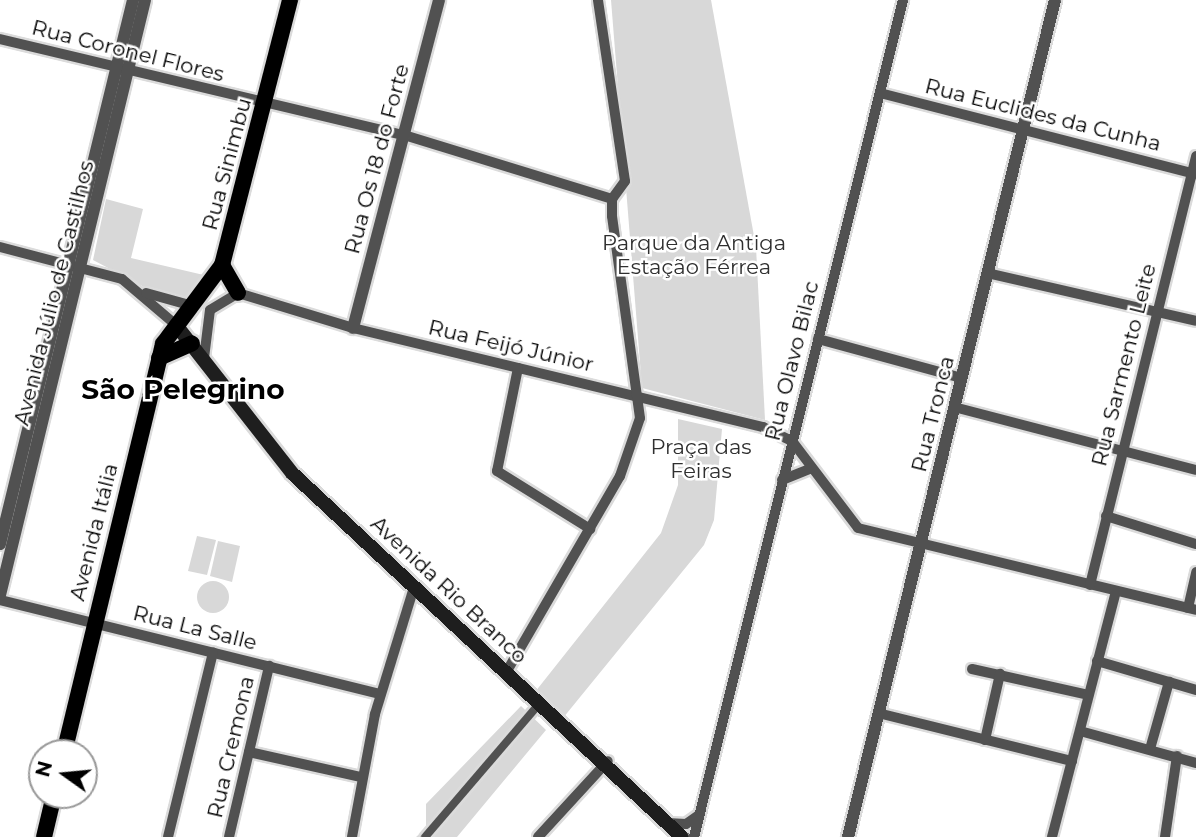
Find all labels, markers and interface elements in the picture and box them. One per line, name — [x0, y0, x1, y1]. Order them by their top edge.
street label: Rua Coronel Flores — [29, 15, 227, 87]
street label: Rua Os 18 do Forte — [340, 61, 414, 257]
street label: Rua Euclides da Cunha — [922, 73, 1164, 157]
street label: Rua Sinimbu — [197, 95, 257, 233]
street label: Avenida Júlio de Castilhos — [9, 158, 99, 428]
park label: Parque da Antiga Estação Férrea — [602, 230, 786, 280]
street label: Rua Sarmento Leite — [1087, 261, 1161, 469]
street label: Rua Olavo Bilac — [760, 279, 824, 443]
street label: Rua Feijó Júnior — [426, 315, 596, 377]
street label: Rua Tronca — [906, 353, 960, 475]
district label: São Pelegrino — [81, 372, 285, 406]
park label: Praça das Feiras — [650, 434, 752, 484]
street label: Avenida Itália — [65, 461, 123, 603]
street label: Avenida Rio Branco — [366, 511, 532, 669]
street label: Rua La Salle — [130, 600, 260, 656]
street label: Rua Cremona — [202, 674, 260, 820]
north arrow — [28, 739, 98, 809]
text: N — [31, 759, 57, 779]

